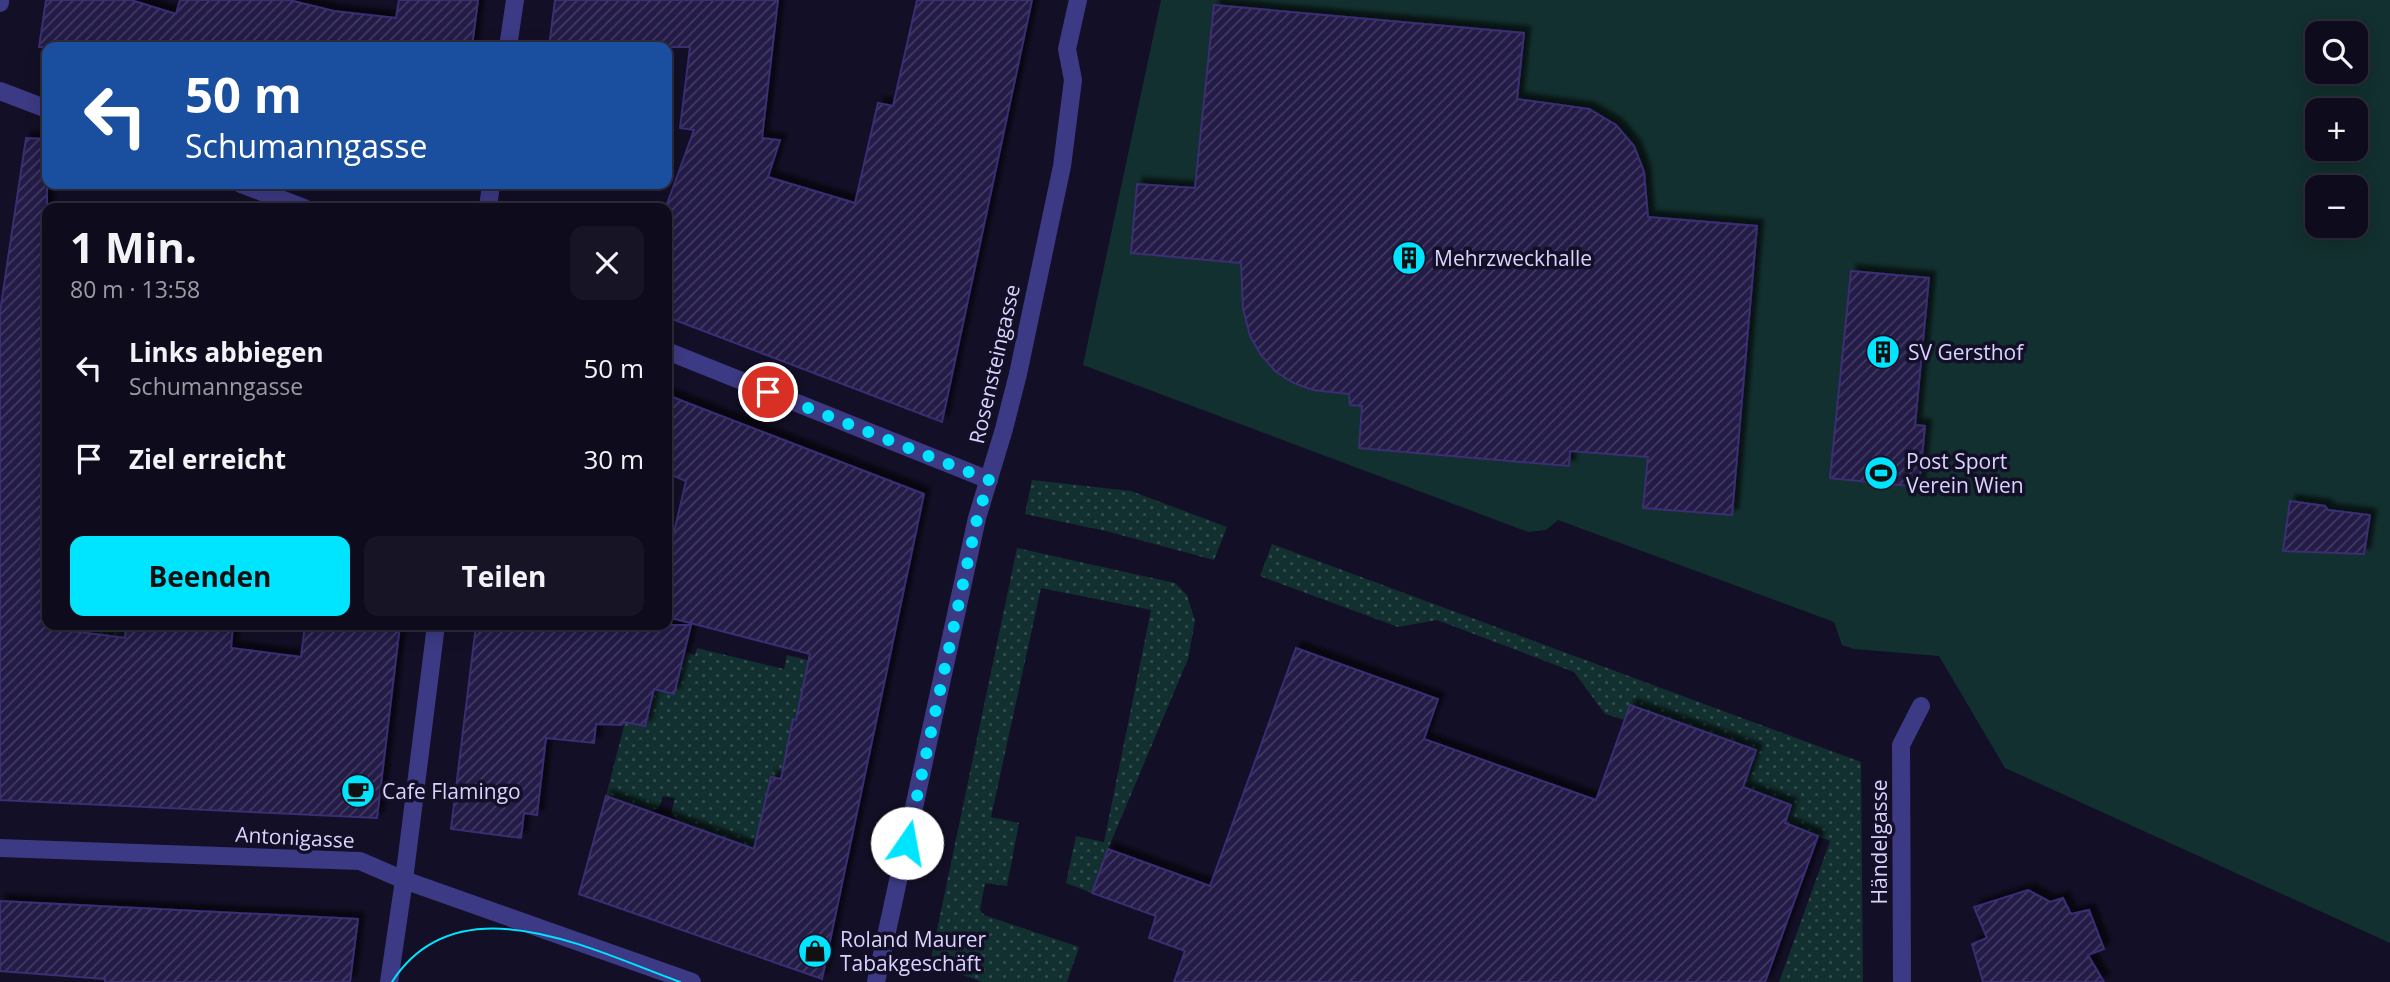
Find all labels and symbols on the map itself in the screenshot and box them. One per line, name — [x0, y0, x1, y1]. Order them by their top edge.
building icon: Mehrzweckhalle — [1390, 239, 1428, 277]
place label: Mehrzweckhalle — [1434, 244, 1592, 272]
street label: Rosensteingasse — [962, 282, 1026, 446]
building icon: SV Gersthof — [1864, 333, 1902, 371]
place label: SV Gersthof — [1908, 338, 2025, 366]
pin — [738, 362, 798, 422]
place label: Post Sport Verein Wien — [1906, 447, 2024, 499]
sports icon: Post Sport Verein Wien — [1862, 454, 1900, 492]
cafe icon: Cafe Flamingo — [339, 772, 377, 810]
place label: Cafe Flamingo — [382, 777, 521, 805]
street label: Händelgasse — [1865, 780, 1893, 904]
position arrow — [870, 806, 944, 880]
street label: Antonigasse — [235, 820, 355, 854]
place label: Roland Maurer Tabakgeschäft — [840, 925, 987, 977]
shop icon: Roland Maurer Tabakgeschäft — [796, 932, 834, 970]

